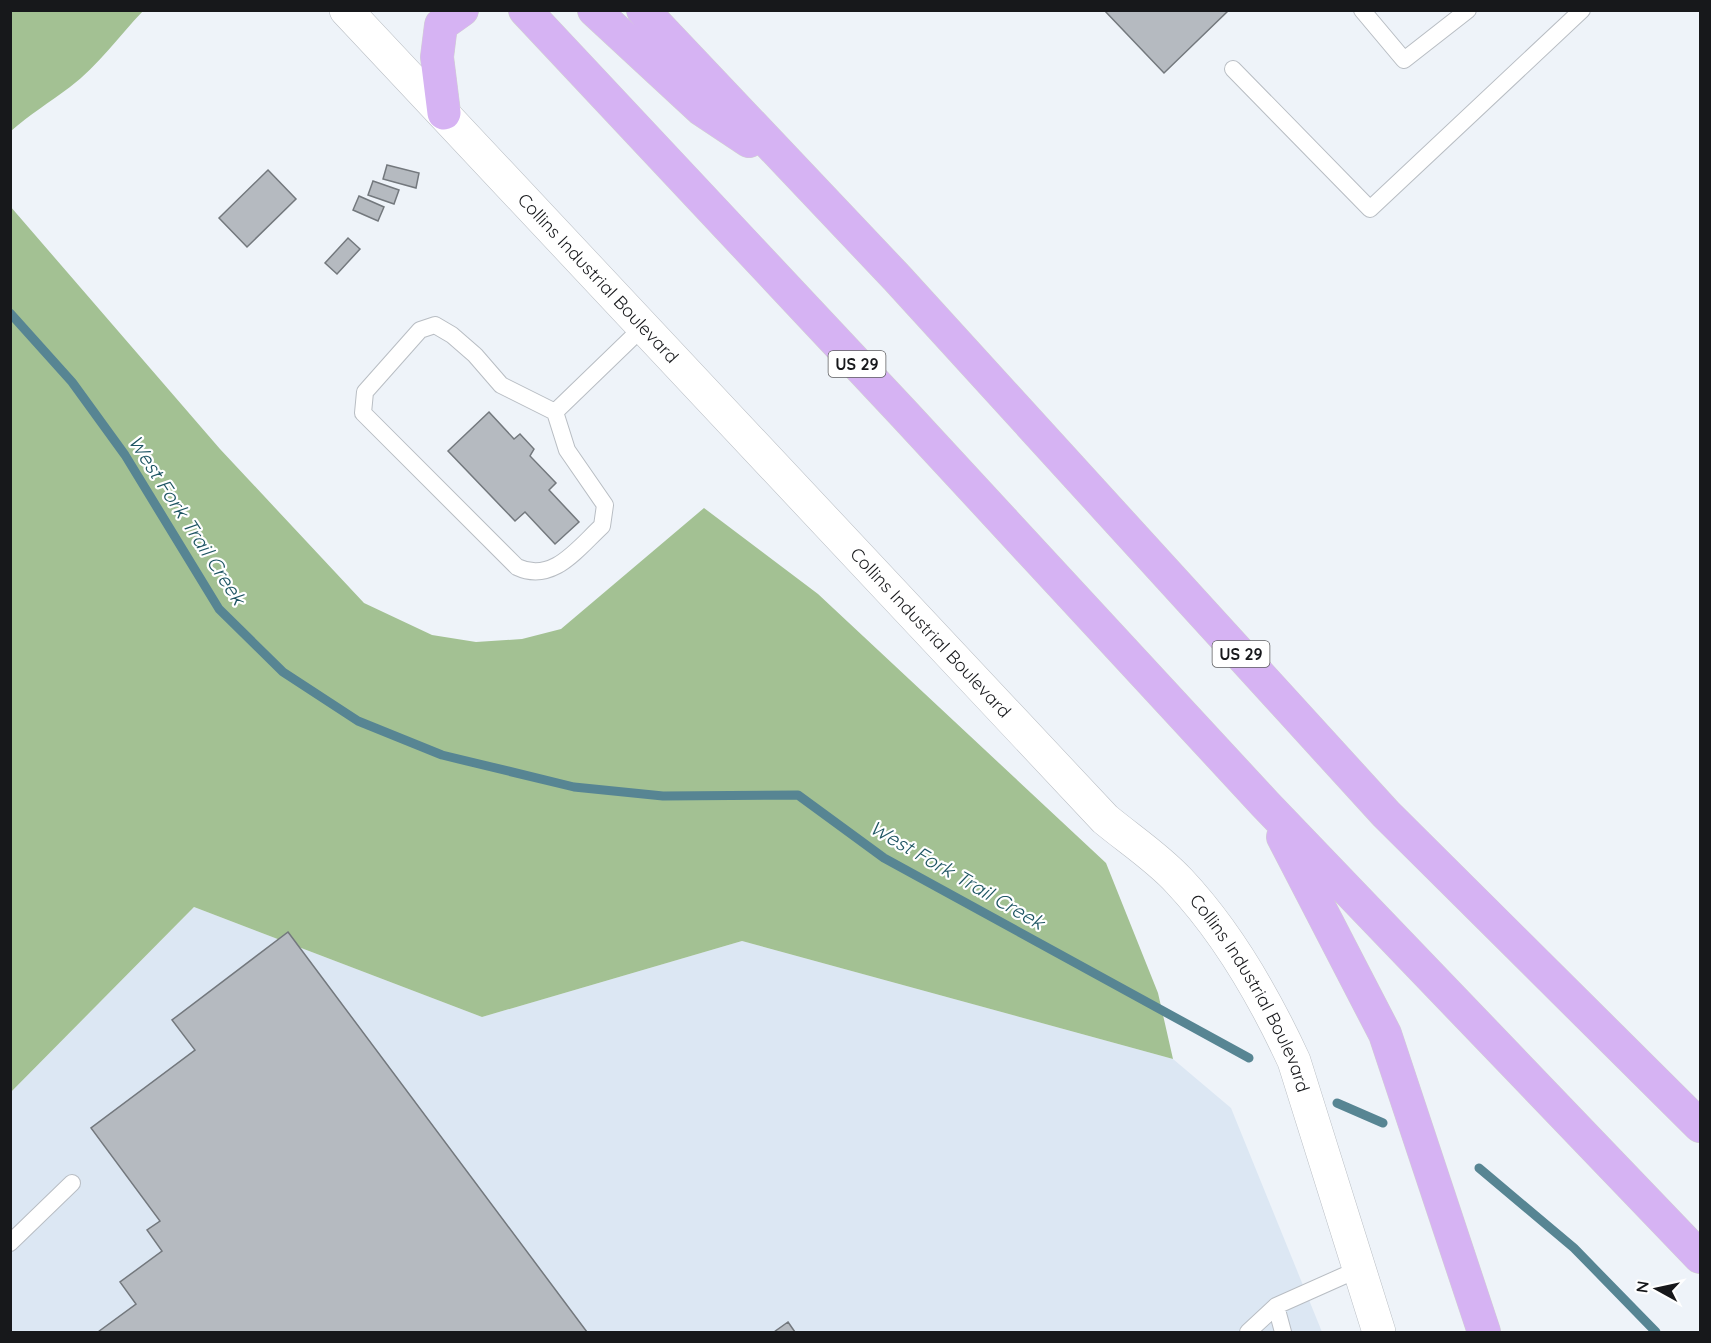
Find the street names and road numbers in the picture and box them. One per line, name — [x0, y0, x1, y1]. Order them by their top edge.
street label: Collins Industrial Boulevard — [513, 188, 684, 368]
road number: US 29 — [828, 351, 886, 377]
street label: Collins Industrial Boulevard — [845, 543, 1016, 722]
road number: US 29 — [1212, 641, 1270, 667]
street label: Collins Industrial Boulevard — [1185, 889, 1315, 1095]

